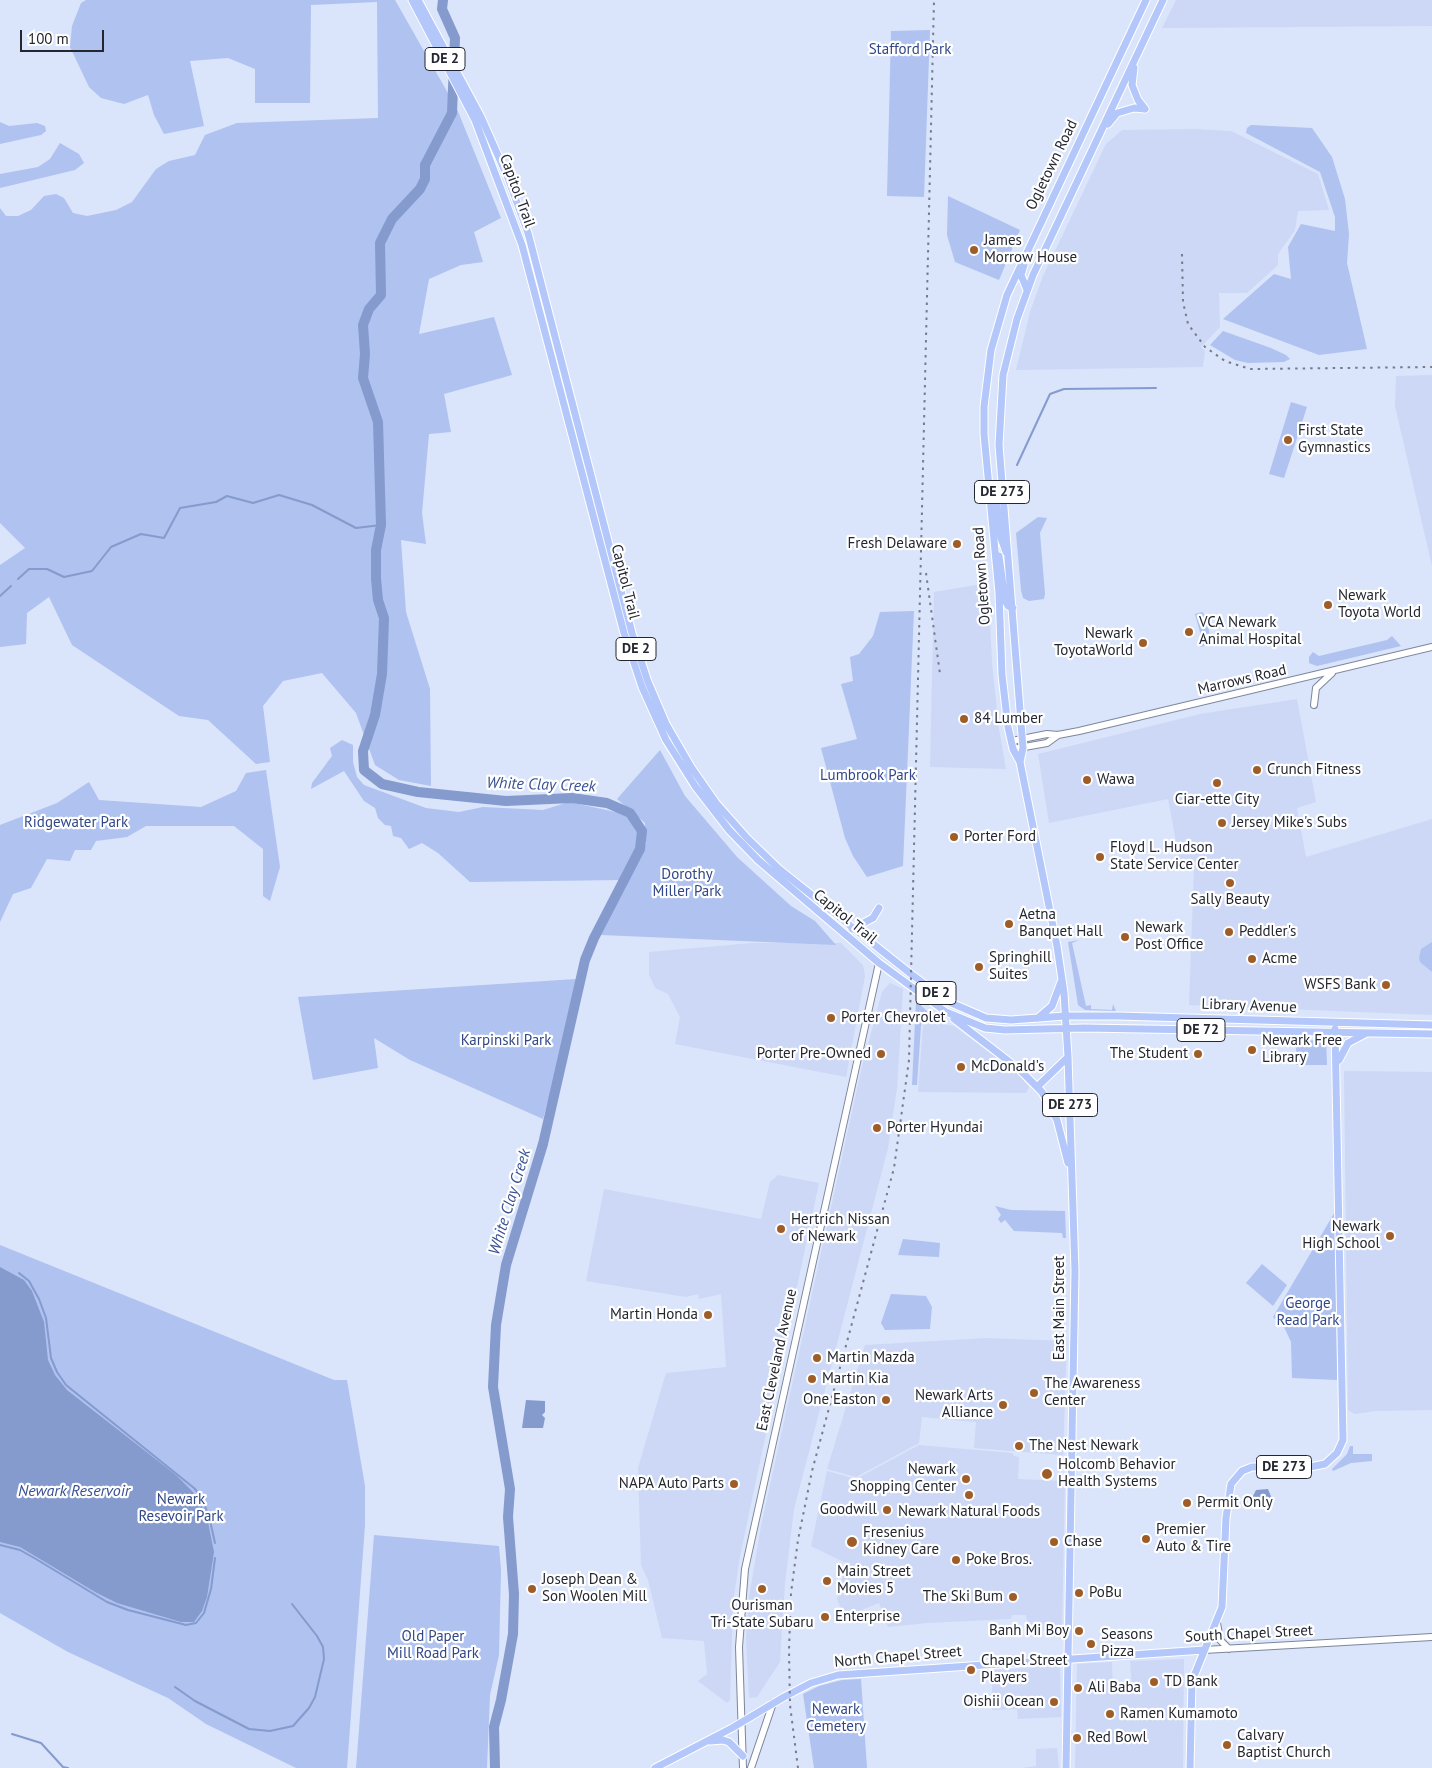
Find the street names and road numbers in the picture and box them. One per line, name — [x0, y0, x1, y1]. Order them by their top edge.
road number: DE 2 — [425, 48, 465, 70]
street label: Ogletown Road — [1022, 117, 1082, 213]
street label: Capitol Trail — [495, 152, 539, 230]
road number: DE 273 — [974, 481, 1030, 504]
street label: Ogletown Road — [970, 526, 994, 626]
street label: Capitol Trail — [607, 543, 643, 621]
road number: DE 2 — [616, 638, 656, 661]
street label: Marrows Road — [1196, 661, 1288, 699]
street label: Capitol Trail — [809, 886, 881, 948]
road number: DE 2 — [916, 981, 956, 1004]
street label: Library Avenue — [1201, 995, 1297, 1017]
road number: DE 72 — [1177, 1018, 1225, 1042]
road number: DE 273 — [1042, 1094, 1098, 1116]
street label: East Main Street — [1051, 1256, 1069, 1360]
street label: East Cleveland Avenue — [753, 1287, 801, 1433]
road number: DE 273 — [1256, 1455, 1312, 1478]
street label: South Chapel Street — [1185, 1622, 1313, 1646]
street label: North Chapel Street — [834, 1642, 962, 1672]

